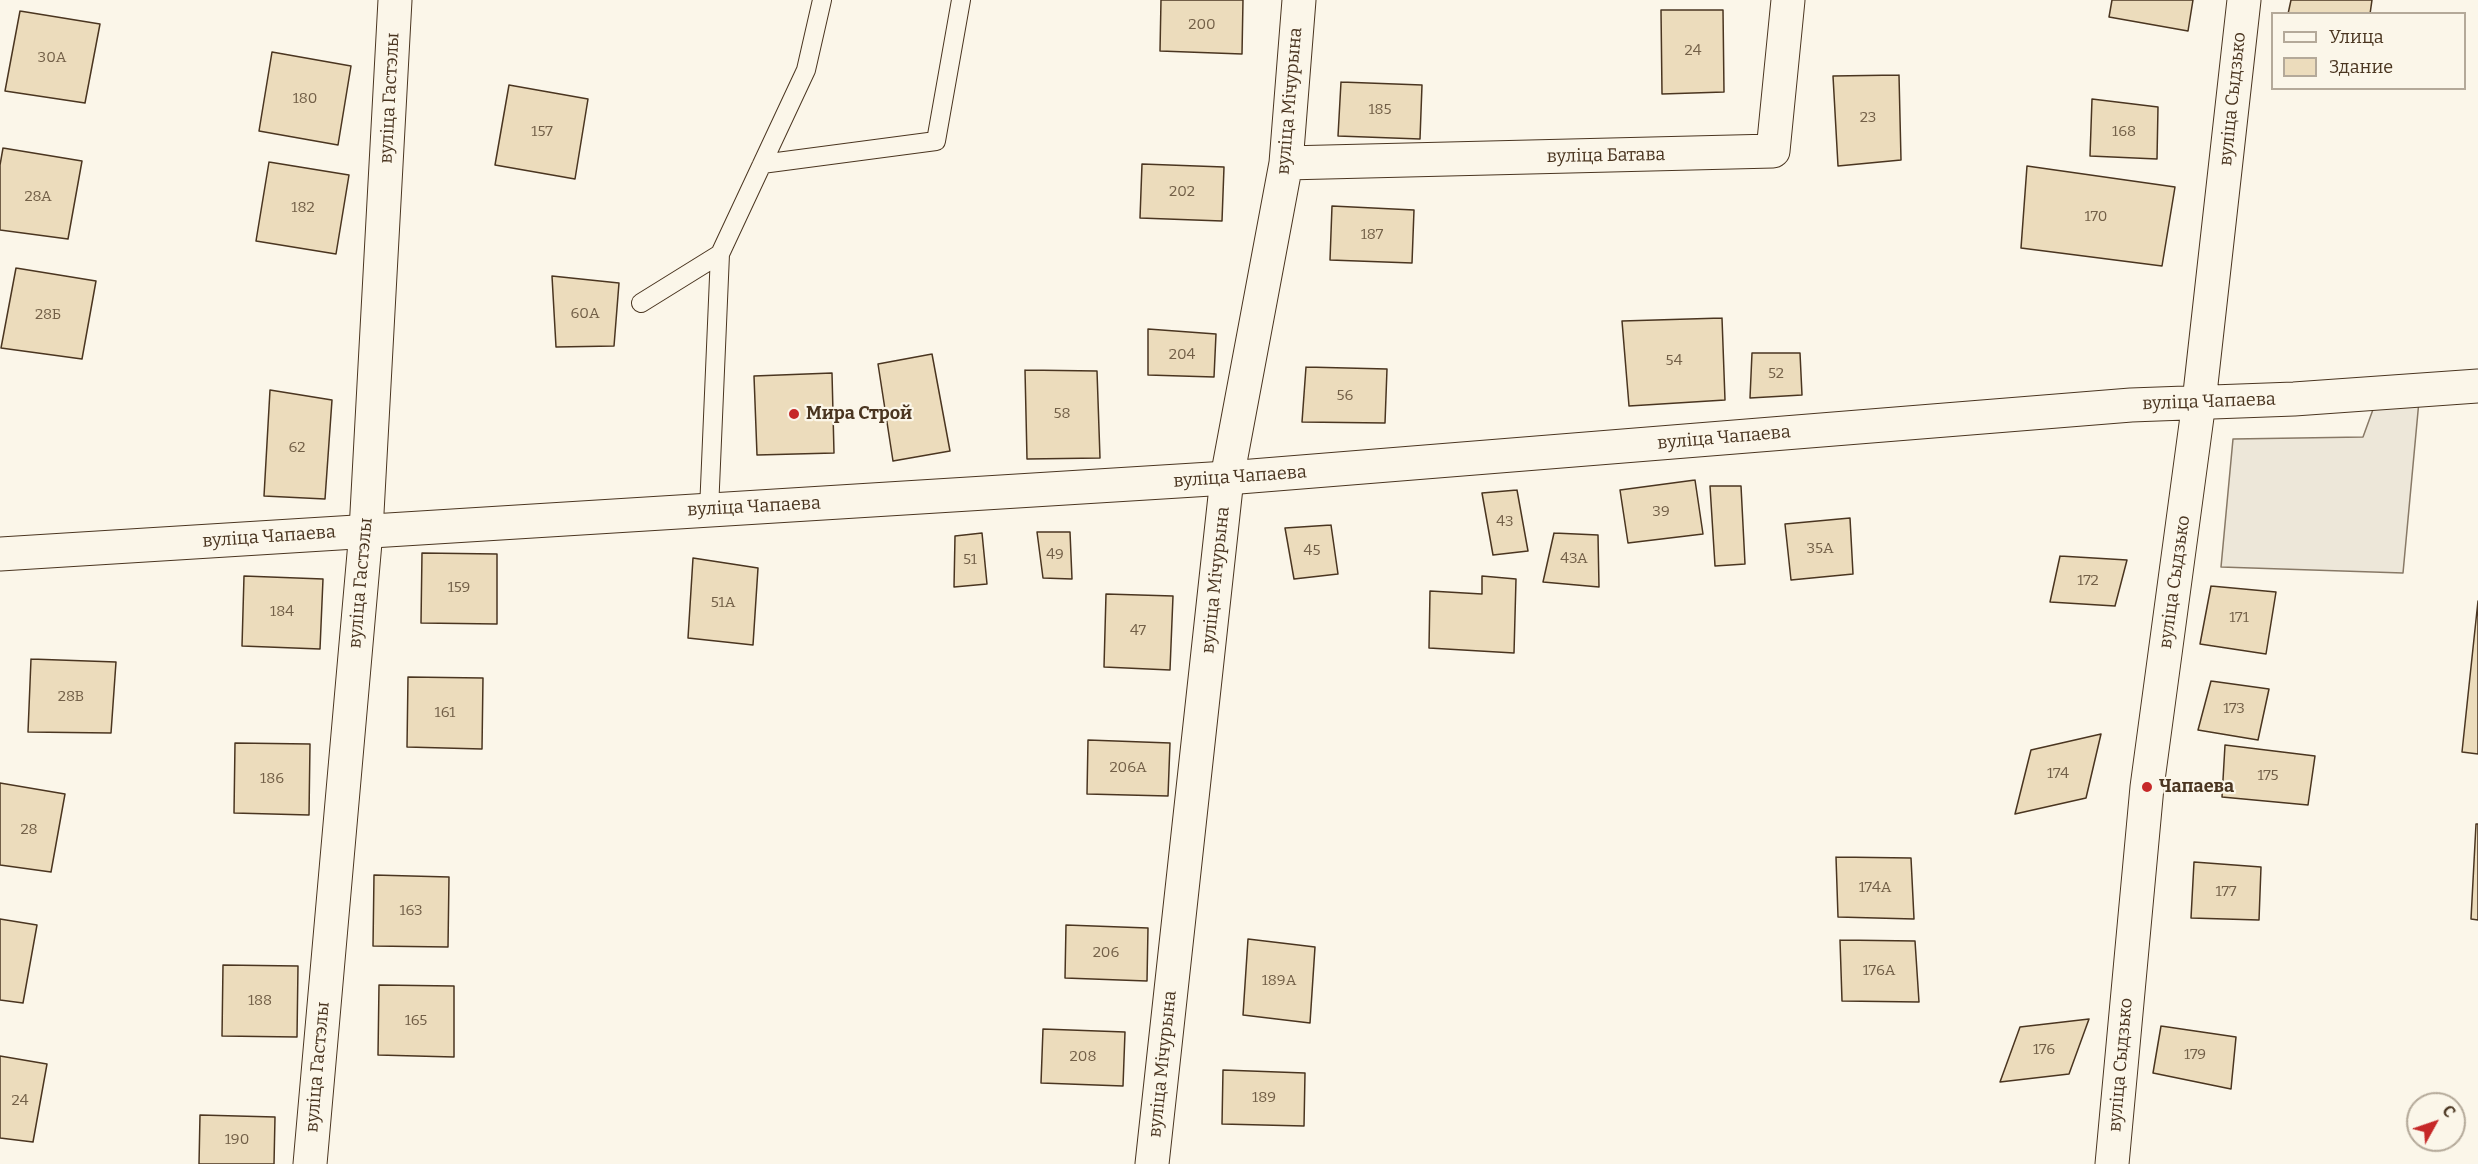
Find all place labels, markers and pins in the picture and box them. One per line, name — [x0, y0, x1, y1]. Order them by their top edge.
place label: Мира Строй — [806, 403, 912, 425]
marker: Мира Строй — [787, 407, 801, 421]
place label: Чапаева — [2159, 776, 2234, 798]
marker: Чапаева — [2140, 780, 2154, 794]

